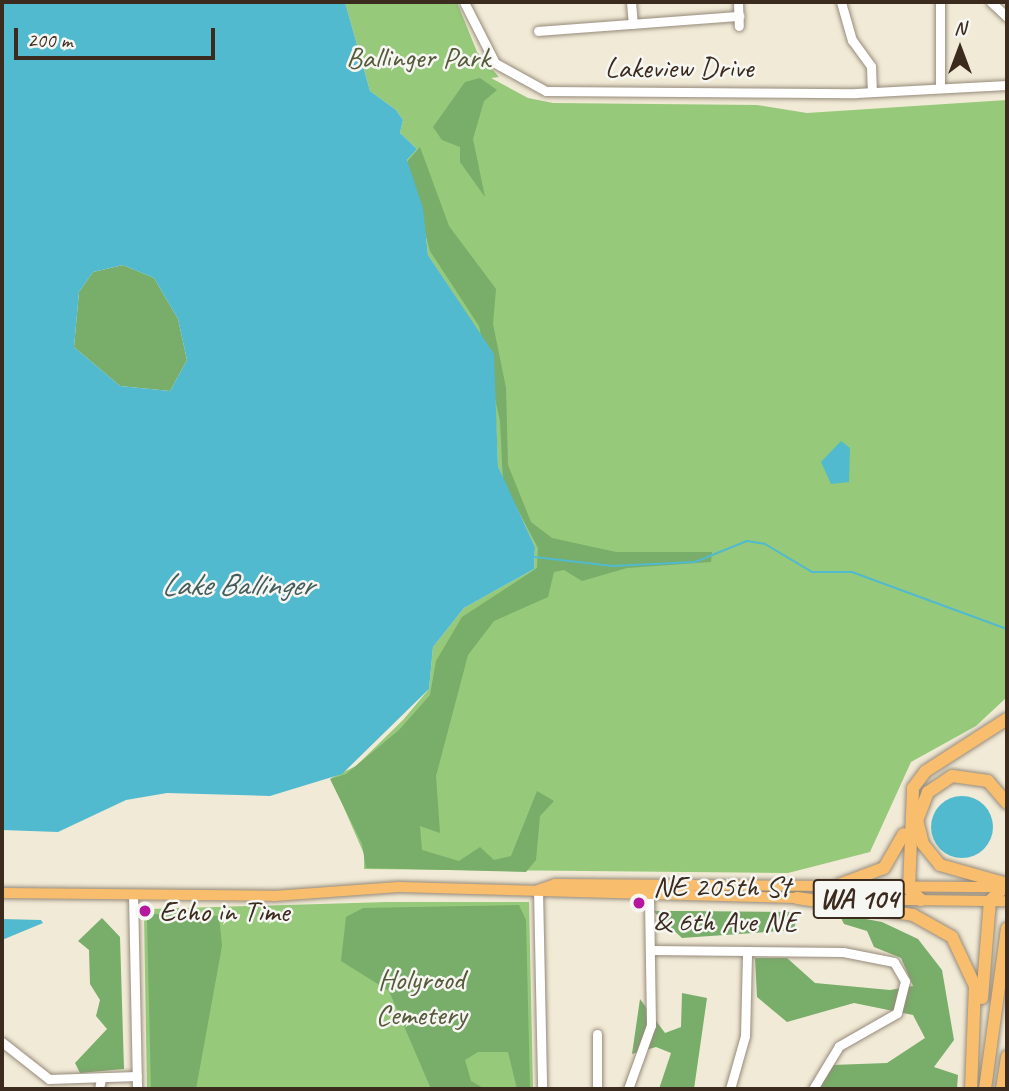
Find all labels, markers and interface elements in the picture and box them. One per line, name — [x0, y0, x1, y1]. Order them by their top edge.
scale bar — [18, 14, 219, 58]
north arrow — [925, 14, 995, 84]
text: N — [954, 16, 966, 40]
text: 200 m — [27, 27, 72, 53]
park label: Ballinger Park — [346, 39, 490, 75]
street label: Lakeview Drive — [605, 49, 753, 85]
water label: Lake Ballinger — [161, 566, 313, 604]
place label: NE 205th St & 6th Ave NE — [653, 868, 797, 938]
road number: WA 104 — [812, 874, 906, 923]
place label: Echo in Time — [159, 893, 289, 929]
marker: NE 205th St & 6th Ave NE — [631, 895, 647, 911]
marker: Echo in Time — [137, 903, 153, 919]
park label: Holyrood Cemetery — [375, 961, 467, 1032]

